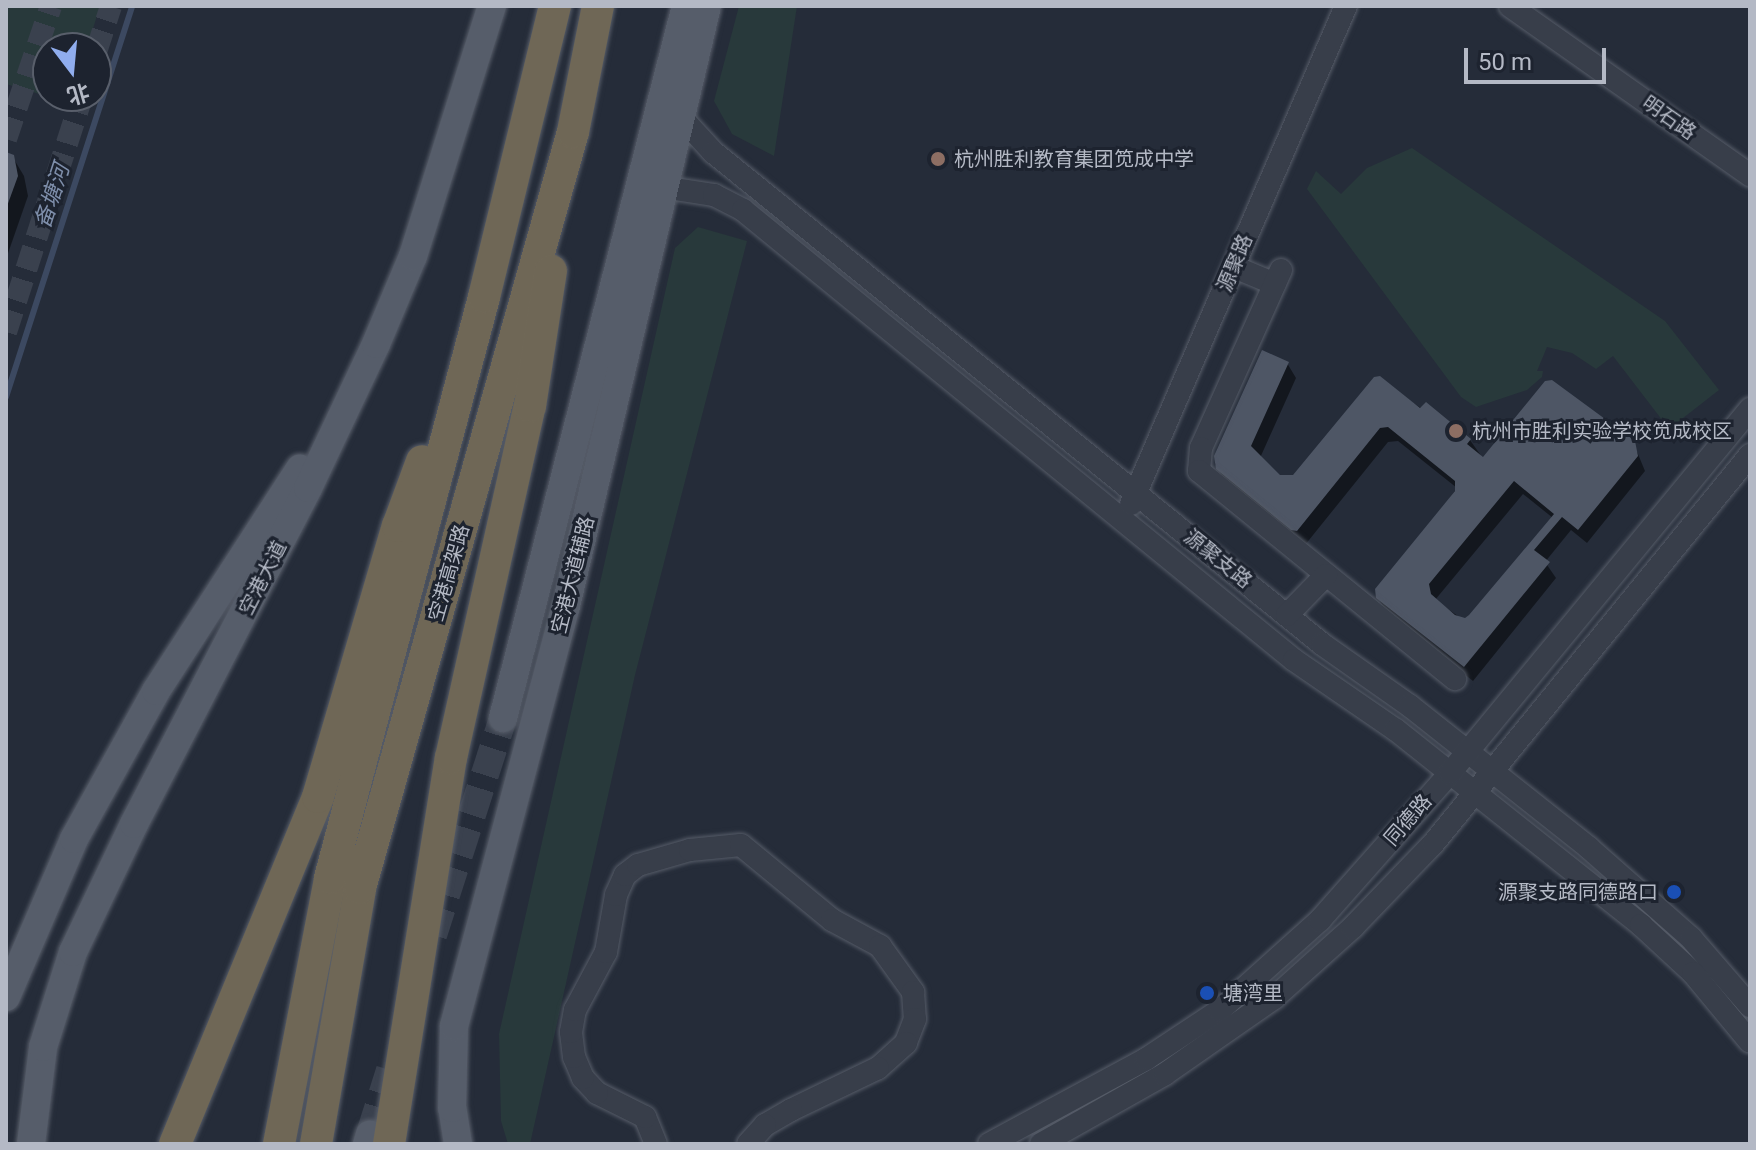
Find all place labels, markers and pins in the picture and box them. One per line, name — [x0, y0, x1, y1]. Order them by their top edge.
place label: 杭州胜利教育集团笕成中学 — [954, 147, 1194, 171]
marker: 杭州胜利教育集团笕成中学 — [929, 150, 947, 168]
place label: 杭州市胜利实验学校笕成校区 — [1472, 419, 1732, 443]
marker: 杭州市胜利实验学校笕成校区 — [1447, 422, 1465, 440]
place label: 源聚支路同德路口 — [1498, 880, 1658, 904]
marker: 源聚支路同德路口 — [1665, 883, 1683, 901]
place label: 塘湾里 — [1223, 981, 1283, 1005]
marker: 塘湾里 — [1198, 984, 1216, 1002]

